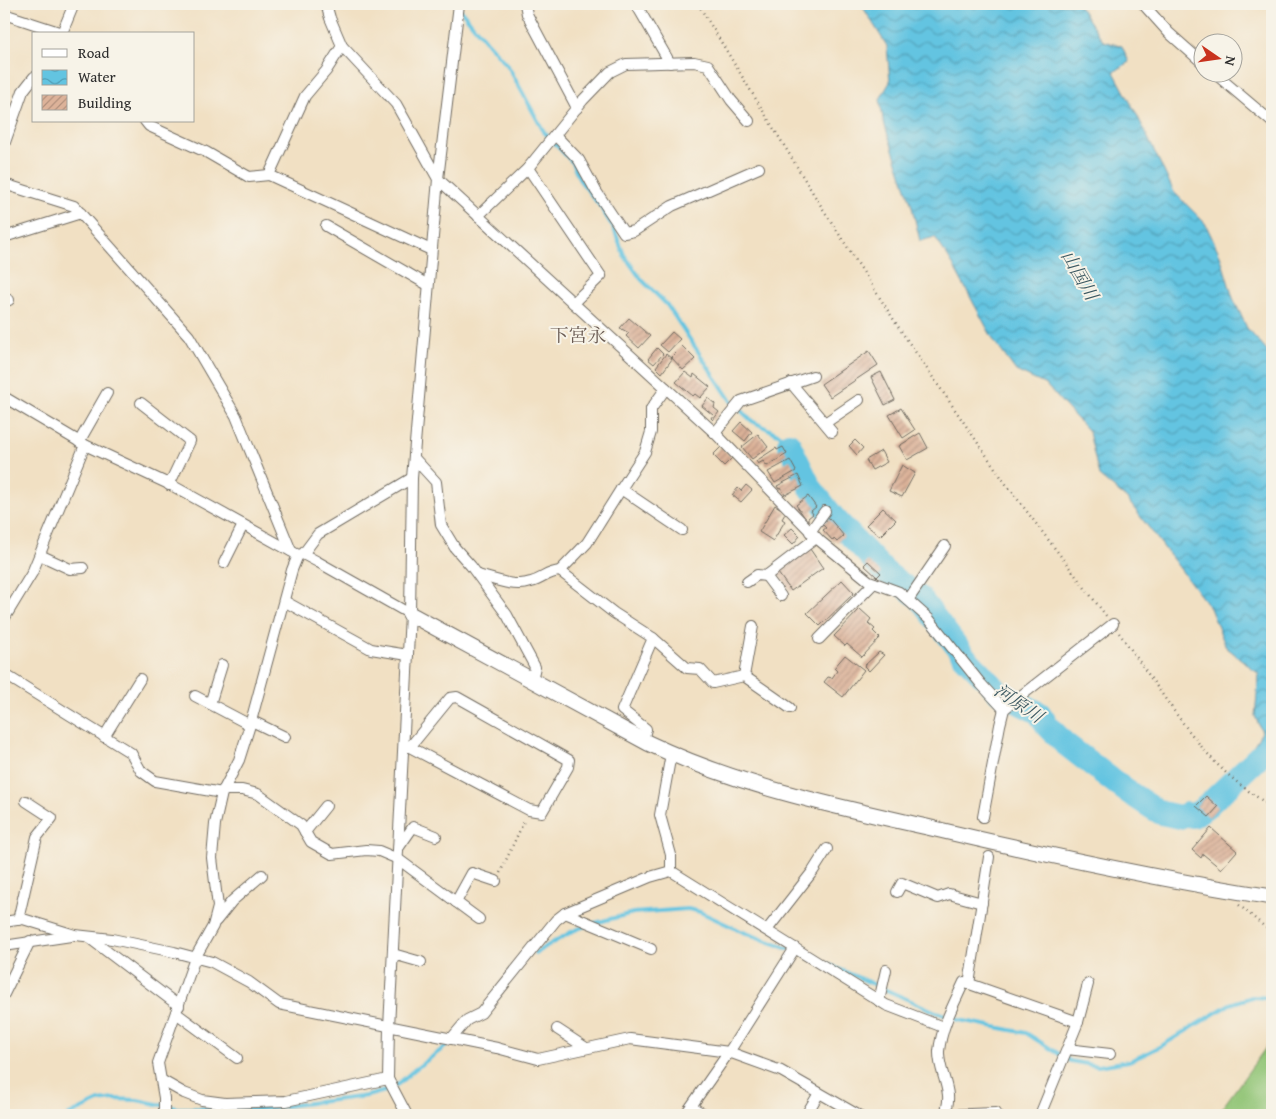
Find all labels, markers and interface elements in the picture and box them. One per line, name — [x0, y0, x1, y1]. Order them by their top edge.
legend — [32, 32, 195, 122]
north arrow — [1194, 32, 1244, 82]
text: Road — [78, 42, 109, 63]
text: N — [1220, 54, 1241, 68]
text: Water — [78, 66, 116, 87]
text: Building — [78, 92, 132, 113]
water label: 山国川 — [1055, 245, 1106, 307]
district label: 下宮永 — [549, 321, 607, 349]
water label: 河原川 — [989, 677, 1051, 730]

